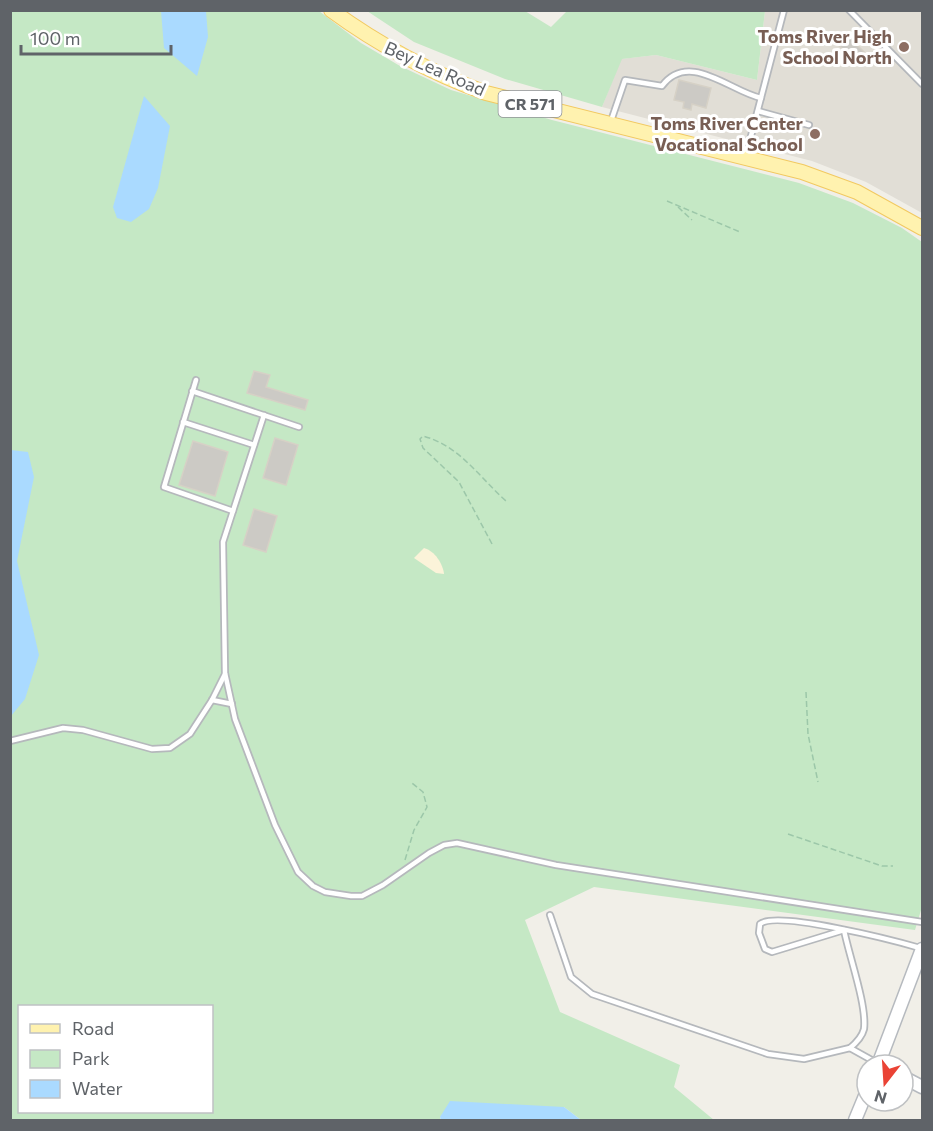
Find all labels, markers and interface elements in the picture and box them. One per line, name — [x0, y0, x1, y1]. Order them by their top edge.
scale bar — [21, 18, 171, 56]
place label: Toms River High School North — [757, 25, 892, 68]
text: 100 m — [30, 27, 80, 49]
street label: Bey Lea Road — [381, 36, 489, 100]
marker: Toms River High School North — [897, 40, 911, 54]
road number: CR 571 — [498, 91, 562, 117]
place label: Toms River Center Vocational School — [651, 112, 804, 155]
marker: Toms River Center Vocational School — [808, 127, 822, 141]
legend — [18, 1005, 213, 1113]
text: Road — [72, 1017, 114, 1039]
text: Park — [72, 1047, 110, 1069]
north arrow — [855, 1053, 915, 1113]
text: Water — [72, 1077, 123, 1099]
text: N — [872, 1087, 889, 1109]

